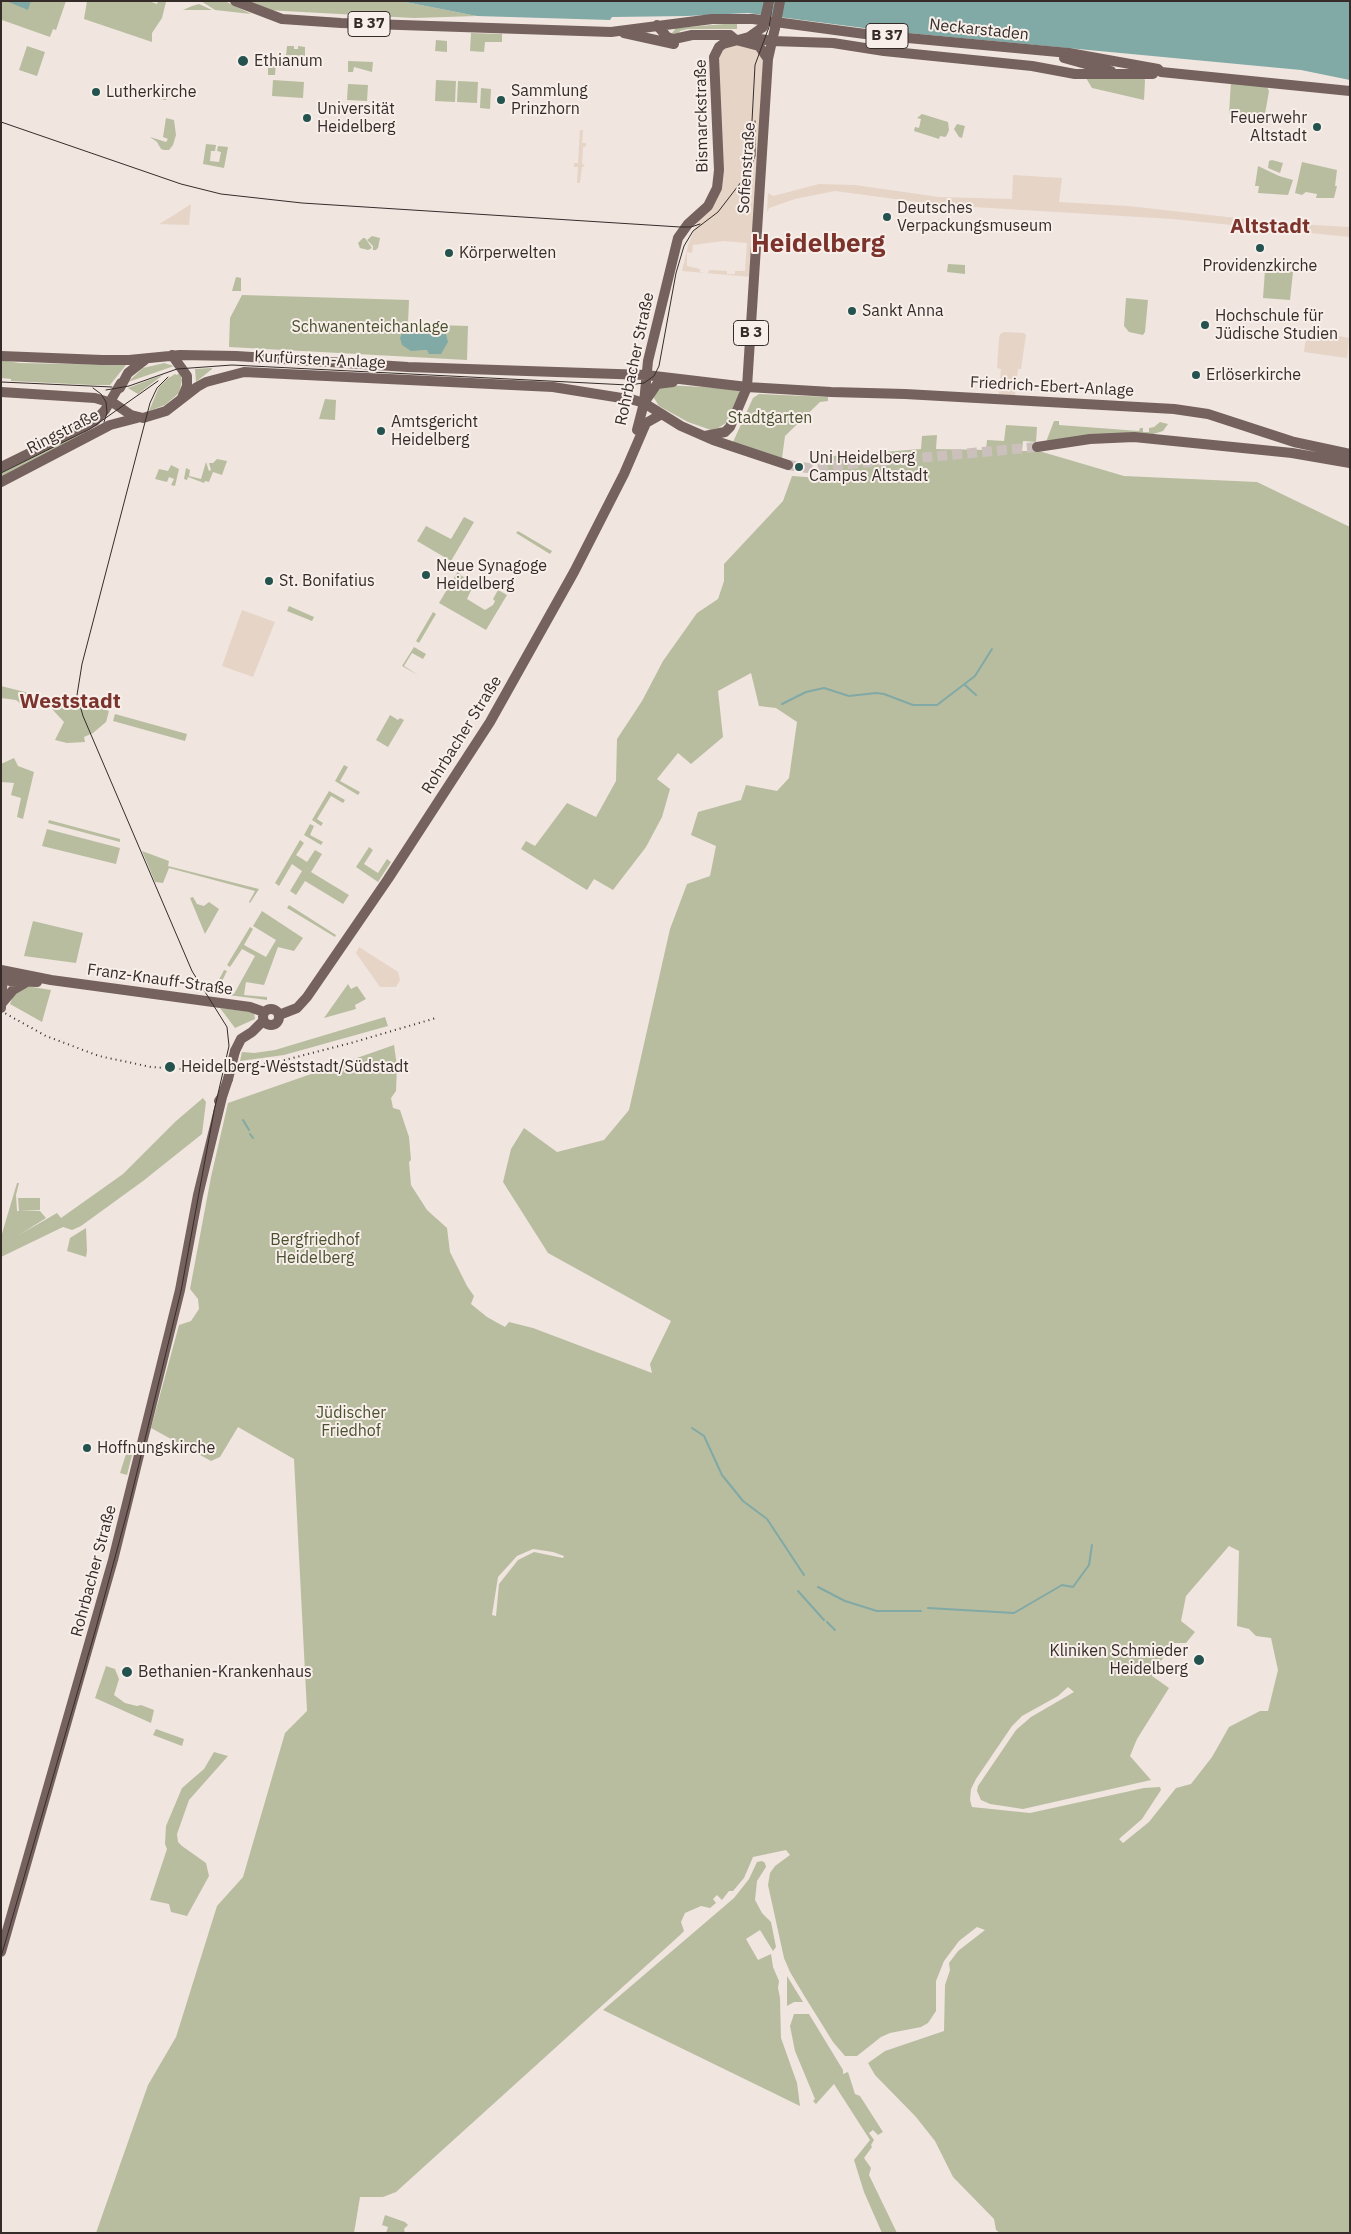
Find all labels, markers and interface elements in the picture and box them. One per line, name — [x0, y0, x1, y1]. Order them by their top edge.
road number: B 37 — [348, 12, 390, 36]
street label: Neckarstaden — [928, 15, 1030, 45]
road number: B 37 — [866, 24, 908, 48]
place label: Ethianum — [254, 51, 323, 71]
marker: Ethianum — [236, 54, 250, 68]
street label: Bismarckstraße — [691, 59, 713, 173]
place label: Sammlung Prinzhorn — [511, 81, 588, 119]
place label: Lutherkirche — [106, 82, 196, 102]
marker: Lutherkirche — [90, 86, 102, 98]
marker: Sammlung Prinzhorn — [495, 94, 507, 106]
place label: Universität Heidelberg — [317, 99, 396, 137]
place label: Feuerwehr Altstadt — [1230, 108, 1307, 146]
marker: Universität Heidelberg — [301, 112, 313, 124]
marker: Feuerwehr Altstadt — [1311, 121, 1323, 133]
street label: Sofienstraße — [734, 122, 760, 214]
place label: Deutsches Verpackungsmuseum — [897, 198, 1052, 236]
marker: Deutsches Verpackungsmuseum — [881, 211, 893, 223]
district label: Altstadt — [1230, 214, 1310, 240]
district label: Heidelberg — [751, 228, 885, 260]
marker: Providenzkirche — [1254, 242, 1266, 254]
place label: Körperwelten — [459, 243, 556, 263]
marker: Körperwelten — [443, 247, 455, 259]
place label: Providenzkirche — [1203, 256, 1317, 276]
street label: Rohrbacher Straße — [612, 291, 658, 427]
place label: Sankt Anna — [862, 301, 944, 321]
marker: Sankt Anna — [846, 305, 858, 317]
place label: Hochschule für Jüdische Studien — [1215, 306, 1338, 344]
park label: Schwanenteichanlage — [291, 317, 449, 337]
marker: Hochschule für Jüdische Studien — [1199, 319, 1211, 331]
road number: B 3 — [734, 320, 768, 346]
street label: Kurfürsten-Anlage — [254, 347, 386, 373]
place label: Erlöserkirche — [1206, 365, 1301, 385]
marker: Erlöserkirche — [1190, 369, 1202, 381]
street label: Friedrich-Ebert-Anlage — [970, 373, 1134, 401]
street label: Ringstraße — [24, 406, 102, 458]
park label: Stadtgarten — [728, 408, 812, 428]
place label: Amtsgericht Heidelberg — [391, 412, 478, 450]
marker: Amtsgericht Heidelberg — [375, 425, 387, 437]
place label: Uni Heidelberg Campus Altstadt — [809, 448, 928, 486]
marker: Uni Heidelberg Campus Altstadt — [793, 461, 805, 473]
place label: Neue Synagoge Heidelberg — [436, 556, 547, 594]
marker: Neue Synagoge Heidelberg — [420, 569, 432, 581]
place label: St. Bonifatius — [279, 571, 375, 591]
marker: St. Bonifatius — [263, 575, 275, 587]
street label: Rohrbacher Straße — [418, 672, 506, 798]
district label: Weststadt — [19, 689, 121, 715]
street label: Franz-Knauff-Straße — [86, 960, 234, 1000]
place label: Heidelberg-Weststadt/Südstadt — [181, 1057, 409, 1077]
marker: Heidelberg-Weststadt/Südstadt — [163, 1060, 177, 1074]
park label: Bergfriedhof Heidelberg — [270, 1230, 360, 1268]
park label: Jüdischer Friedhof — [316, 1403, 386, 1441]
place label: Hoffnungskirche — [97, 1438, 215, 1458]
marker: Hoffnungskirche — [81, 1442, 93, 1454]
street label: Rohrbacher Straße — [67, 1503, 121, 1639]
place label: Kliniken Schmieder Heidelberg — [1049, 1641, 1188, 1679]
marker: Kliniken Schmieder Heidelberg — [1192, 1653, 1206, 1667]
place label: Bethanien-Krankenhaus — [138, 1662, 312, 1682]
marker: Bethanien-Krankenhaus — [120, 1665, 134, 1679]

